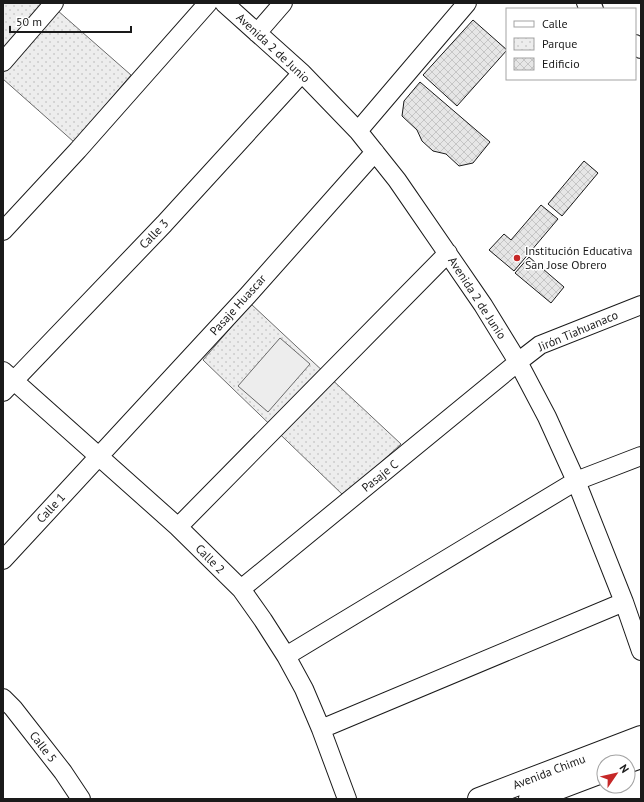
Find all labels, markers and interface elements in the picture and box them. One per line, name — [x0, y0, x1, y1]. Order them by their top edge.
scale bar — [10, 8, 131, 34]
legend — [506, 8, 636, 80]
street label: Avenida 2 de Junio — [233, 10, 313, 86]
text: 50 m — [16, 14, 42, 29]
text: Calle — [542, 16, 568, 31]
text: Parque — [542, 36, 577, 51]
text: Edificio — [542, 56, 580, 71]
street label: Calle 3 — [136, 216, 171, 252]
place label: Institución Educativa San Jose Obrero — [525, 243, 633, 272]
marker: Institución Educativa San Jose Obrero — [512, 253, 522, 263]
street label: Avenida 2 de Junio — [445, 254, 510, 342]
street label: Pasaje Huascar — [206, 271, 269, 338]
street label: Jirón Tiahuanaco — [535, 307, 620, 355]
street label: Pasaje C — [358, 456, 401, 495]
street label: Calle 1 — [33, 490, 68, 526]
street label: Calle 2 — [193, 541, 228, 576]
street label: Calle 5 — [27, 728, 60, 765]
street label: Avenida Chimu — [510, 751, 587, 792]
north arrow — [596, 754, 636, 794]
text: N — [616, 761, 632, 775]

